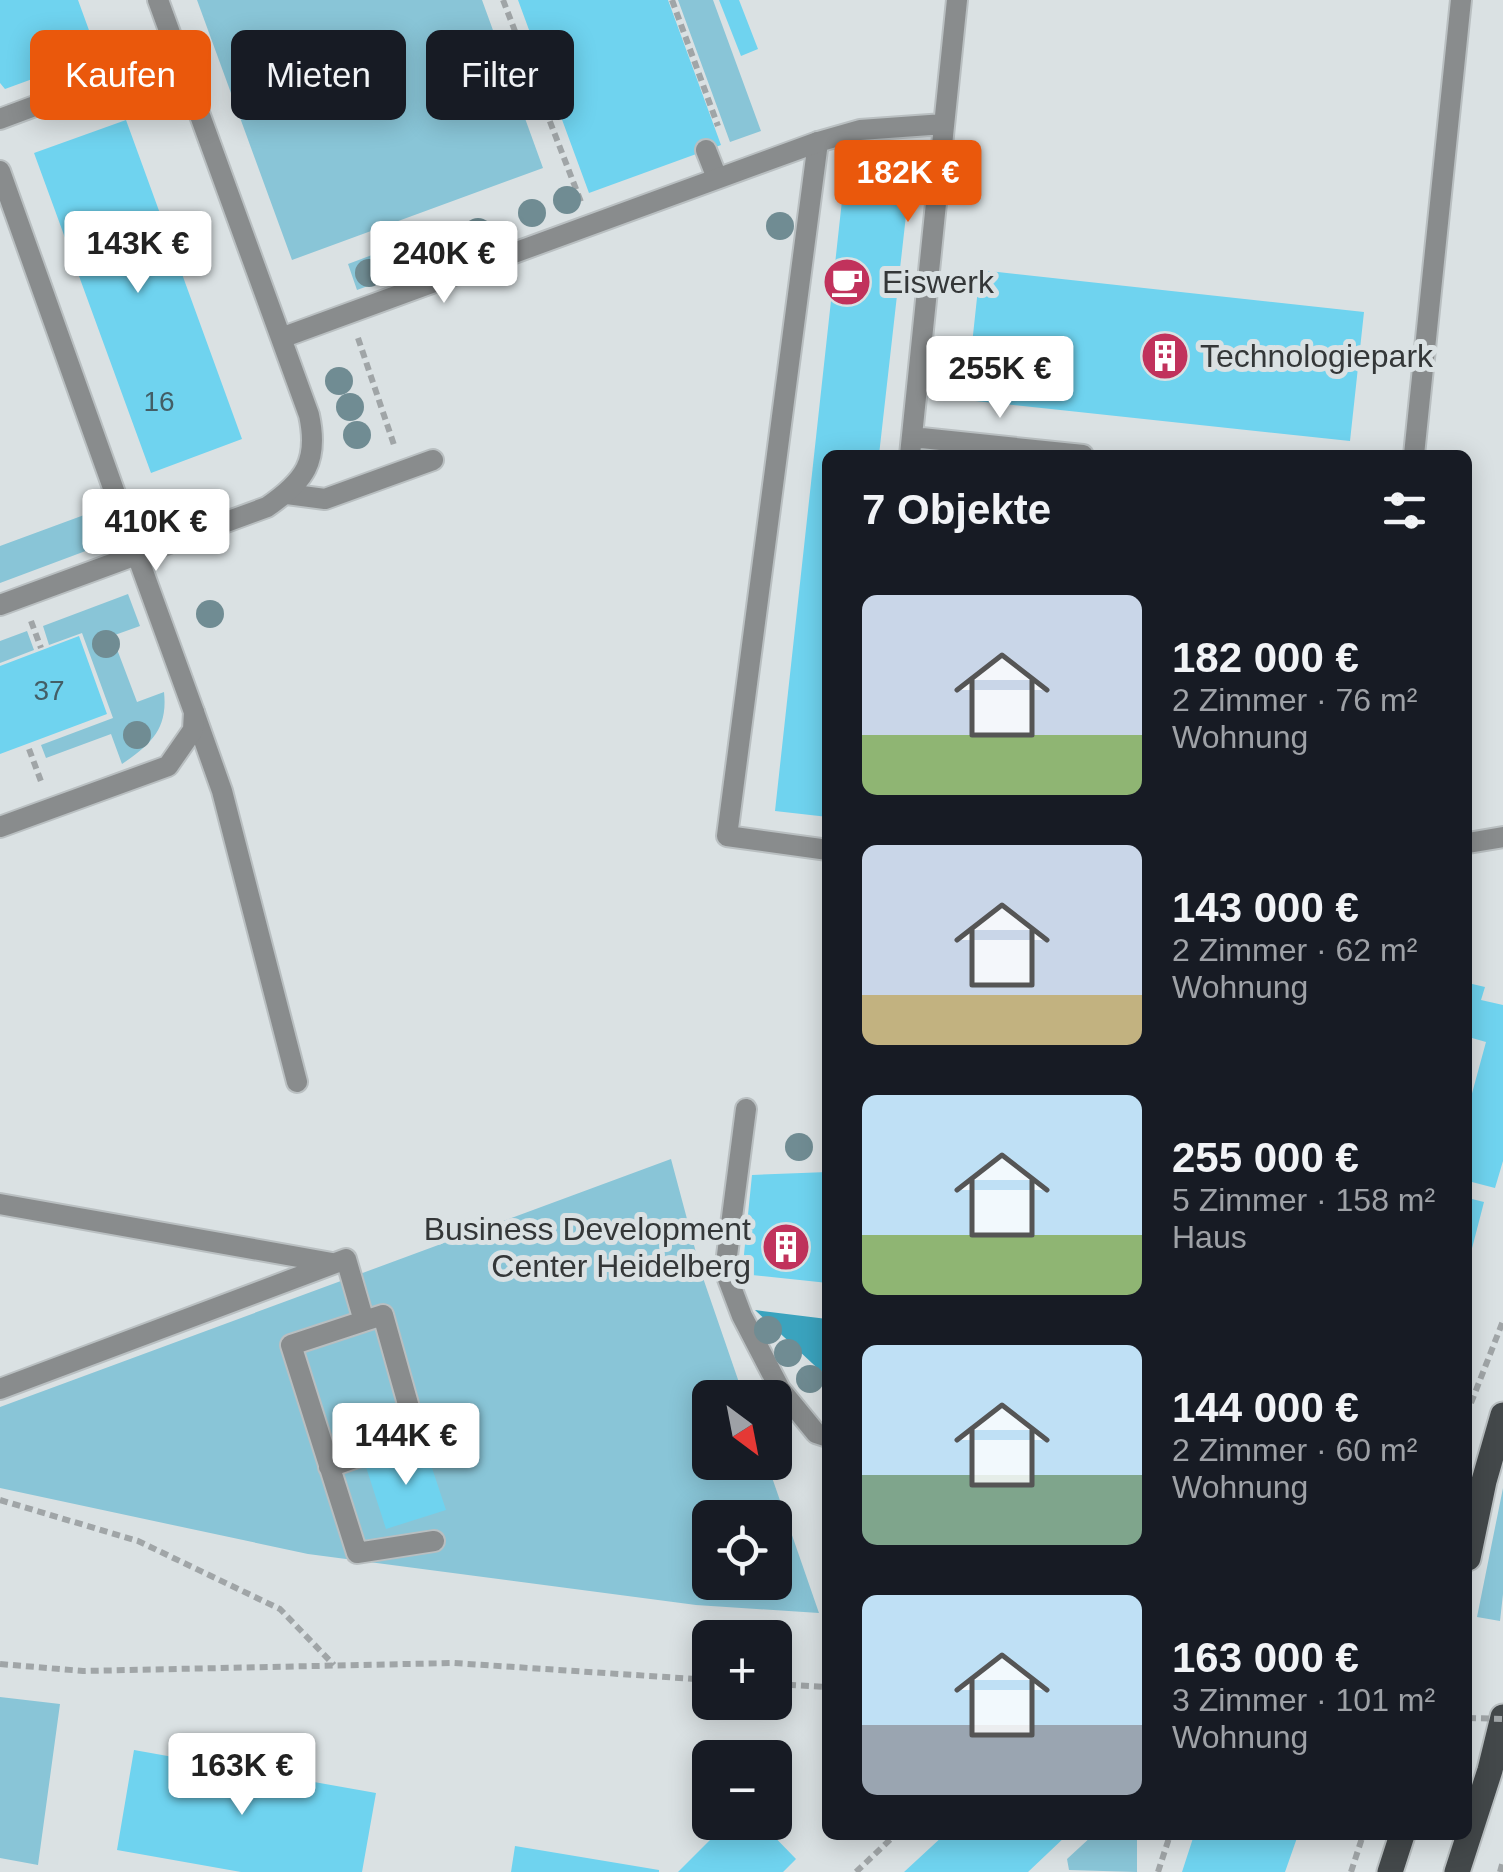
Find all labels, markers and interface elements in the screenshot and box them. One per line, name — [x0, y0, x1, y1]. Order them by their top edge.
chip: Kaufen — [30, 30, 211, 120]
chip: Mieten — [231, 30, 406, 120]
chip: Filter — [426, 30, 574, 120]
pin: 182K € — [827, 140, 989, 225]
text: 182K € — [856, 154, 960, 190]
pin: 143K € — [57, 211, 219, 296]
pin: 240K € — [363, 221, 525, 306]
text: 143K € — [86, 225, 190, 261]
text: 240K € — [392, 235, 496, 271]
cafe icon: Eiswerk — [821, 256, 873, 308]
place label: Eiswerk — [882, 264, 995, 300]
building icon: Technologiepark — [1139, 330, 1191, 382]
pin: 255K € — [919, 336, 1081, 421]
place label: Technologiepark — [1200, 338, 1434, 374]
text: 255K € — [948, 350, 1052, 386]
house number: 16 — [143, 386, 175, 417]
icon: filters — [1377, 483, 1432, 538]
text: 7 Objekte — [862, 486, 1051, 533]
pin: 410K € — [75, 489, 237, 574]
text: 410K € — [104, 503, 208, 539]
text: 182 000 € — [1172, 634, 1359, 681]
icon: home — [942, 635, 1062, 755]
house number: 37 — [33, 675, 65, 706]
text: 2 Zimmer · 76 m² — [1172, 682, 1417, 718]
text: Wohnung — [1172, 719, 1308, 755]
text: 143 000 € — [1172, 884, 1359, 931]
icon: home — [942, 885, 1062, 1005]
text: 2 Zimmer · 62 m² — [1172, 932, 1417, 968]
text: Wohnung — [1172, 969, 1308, 1005]
text: 255 000 € — [1172, 1134, 1359, 1181]
icon: home — [942, 1135, 1062, 1255]
text: 5 Zimmer · 158 m² — [1172, 1182, 1435, 1218]
place label: Business Development Center Heidelberg — [424, 1211, 751, 1284]
text: Haus — [1172, 1219, 1247, 1255]
building icon: Business Development Center Heidelberg — [760, 1221, 812, 1273]
north arrow — [692, 1380, 792, 1480]
map controls — [692, 1380, 792, 1840]
text: 144 000 € — [1172, 1384, 1359, 1431]
icon: home — [942, 1385, 1062, 1505]
pin: 144K € — [325, 1403, 487, 1488]
text: 144K € — [354, 1417, 458, 1453]
text: 2 Zimmer · 60 m² — [1172, 1432, 1417, 1468]
text: Wohnung — [1172, 1469, 1308, 1505]
button: locate — [692, 1500, 792, 1600]
button: + — [692, 1620, 792, 1720]
text: 163 000 € — [1172, 1634, 1359, 1681]
icon: home — [942, 1635, 1062, 1755]
text: 3 Zimmer · 101 m² — [1172, 1682, 1435, 1718]
text: Wohnung — [1172, 1719, 1308, 1755]
pin: 163K € — [161, 1733, 323, 1818]
button: − — [692, 1740, 792, 1840]
text: 163K € — [190, 1747, 294, 1783]

